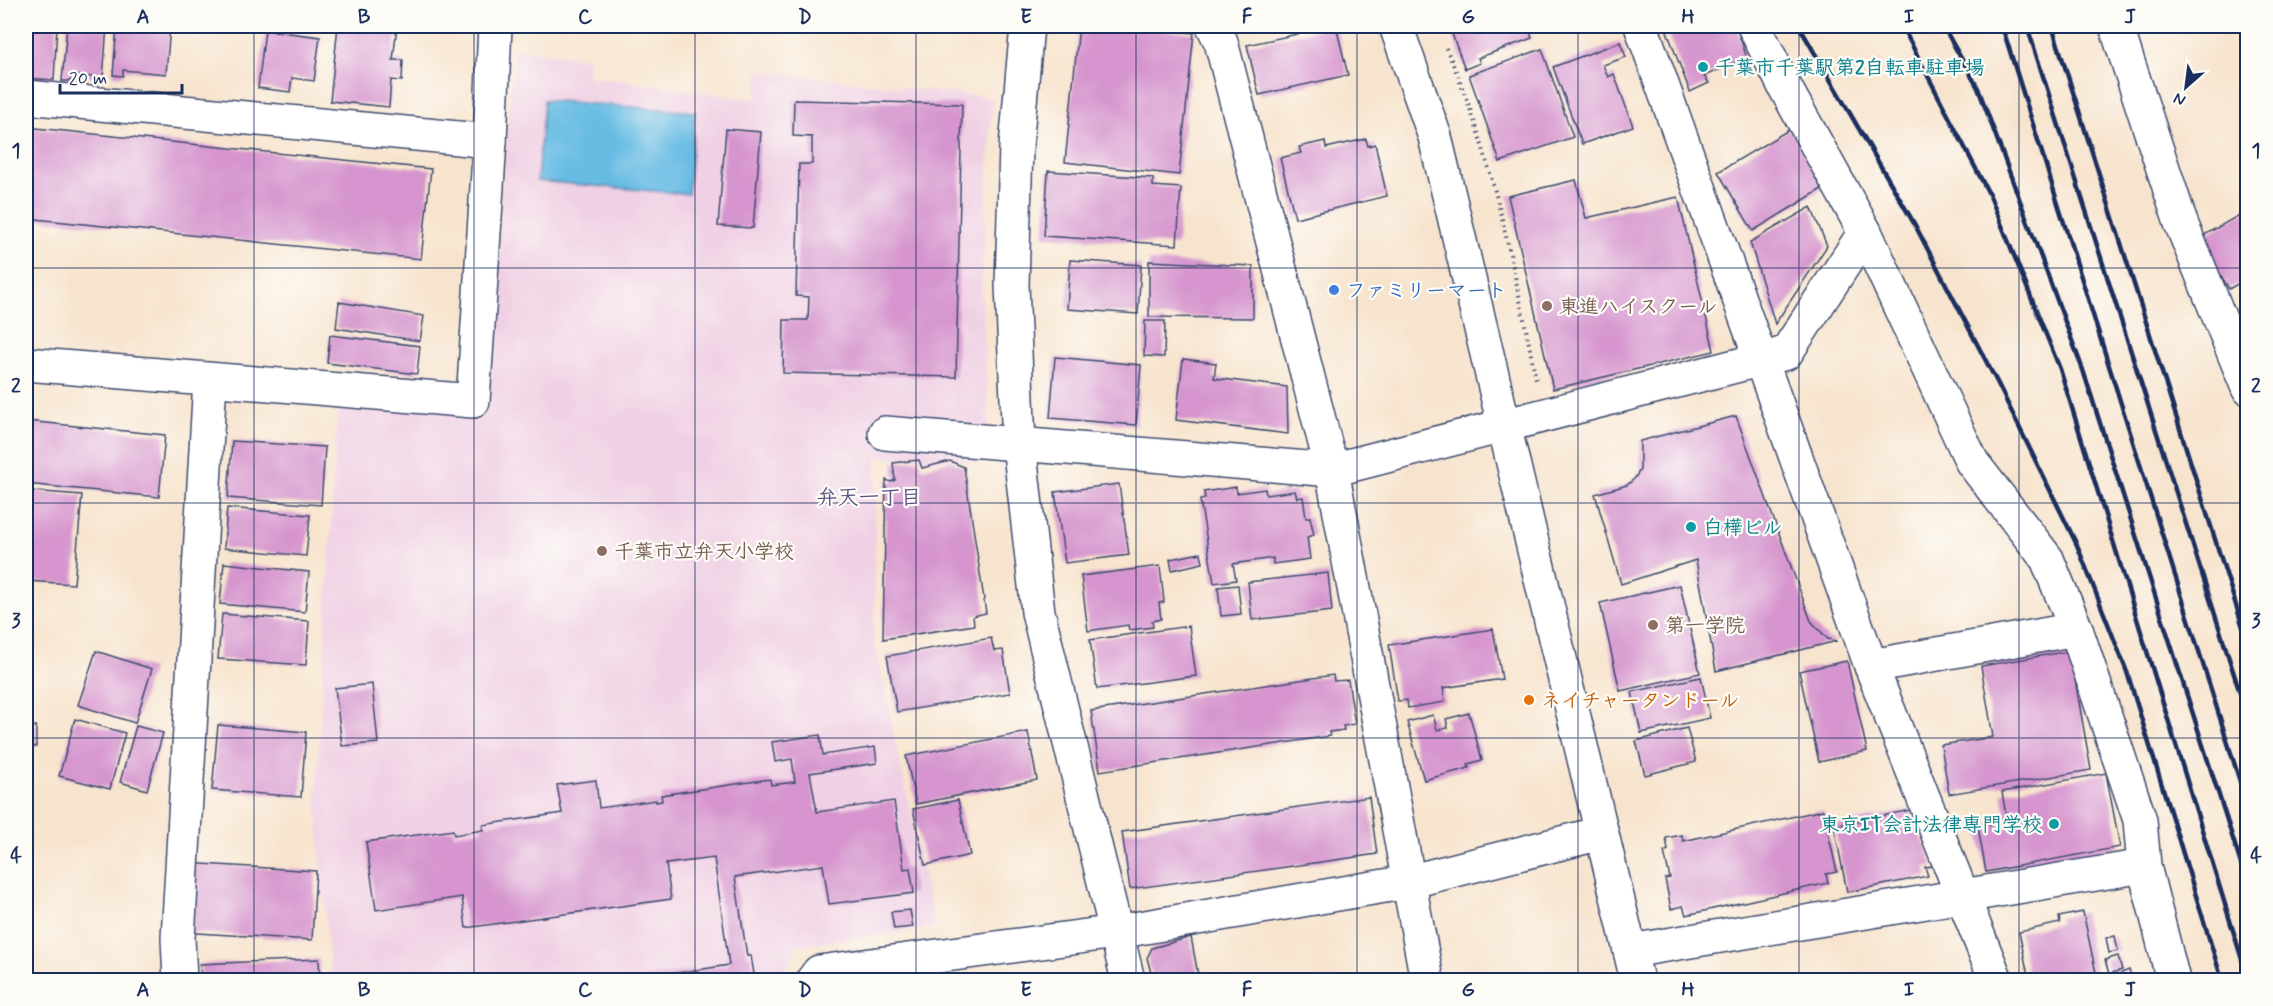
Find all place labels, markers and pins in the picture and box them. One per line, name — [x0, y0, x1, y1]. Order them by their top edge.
place label: 千葉市千葉駅第2自転車駐車場 — [1715, 55, 1985, 82]
marker: 千葉市千葉駅第2自転車駐車場 — [1696, 60, 1710, 74]
place label: ファミリーマート — [1346, 278, 1507, 305]
marker: ファミリーマート — [1327, 283, 1341, 297]
place label: 東進ハイスクール — [1559, 294, 1717, 321]
marker: 東進ハイスクール — [1540, 299, 1554, 313]
place label: 白樺ビル — [1703, 515, 1783, 542]
marker: 白樺ビル — [1684, 520, 1698, 534]
place label: 千葉市立弁天小学校 — [614, 539, 794, 566]
marker: 千葉市立弁天小学校 — [595, 544, 609, 558]
place label: 第一学院 — [1665, 613, 1745, 640]
marker: 第一学院 — [1646, 618, 1660, 632]
place label: ネイチャータンドール — [1541, 688, 1739, 715]
marker: ネイチャータンドール — [1522, 693, 1536, 707]
place label: 東京IT会計法律専門学校 — [1820, 812, 2042, 839]
marker: 東京IT会計法律専門学校 — [2047, 817, 2061, 831]

